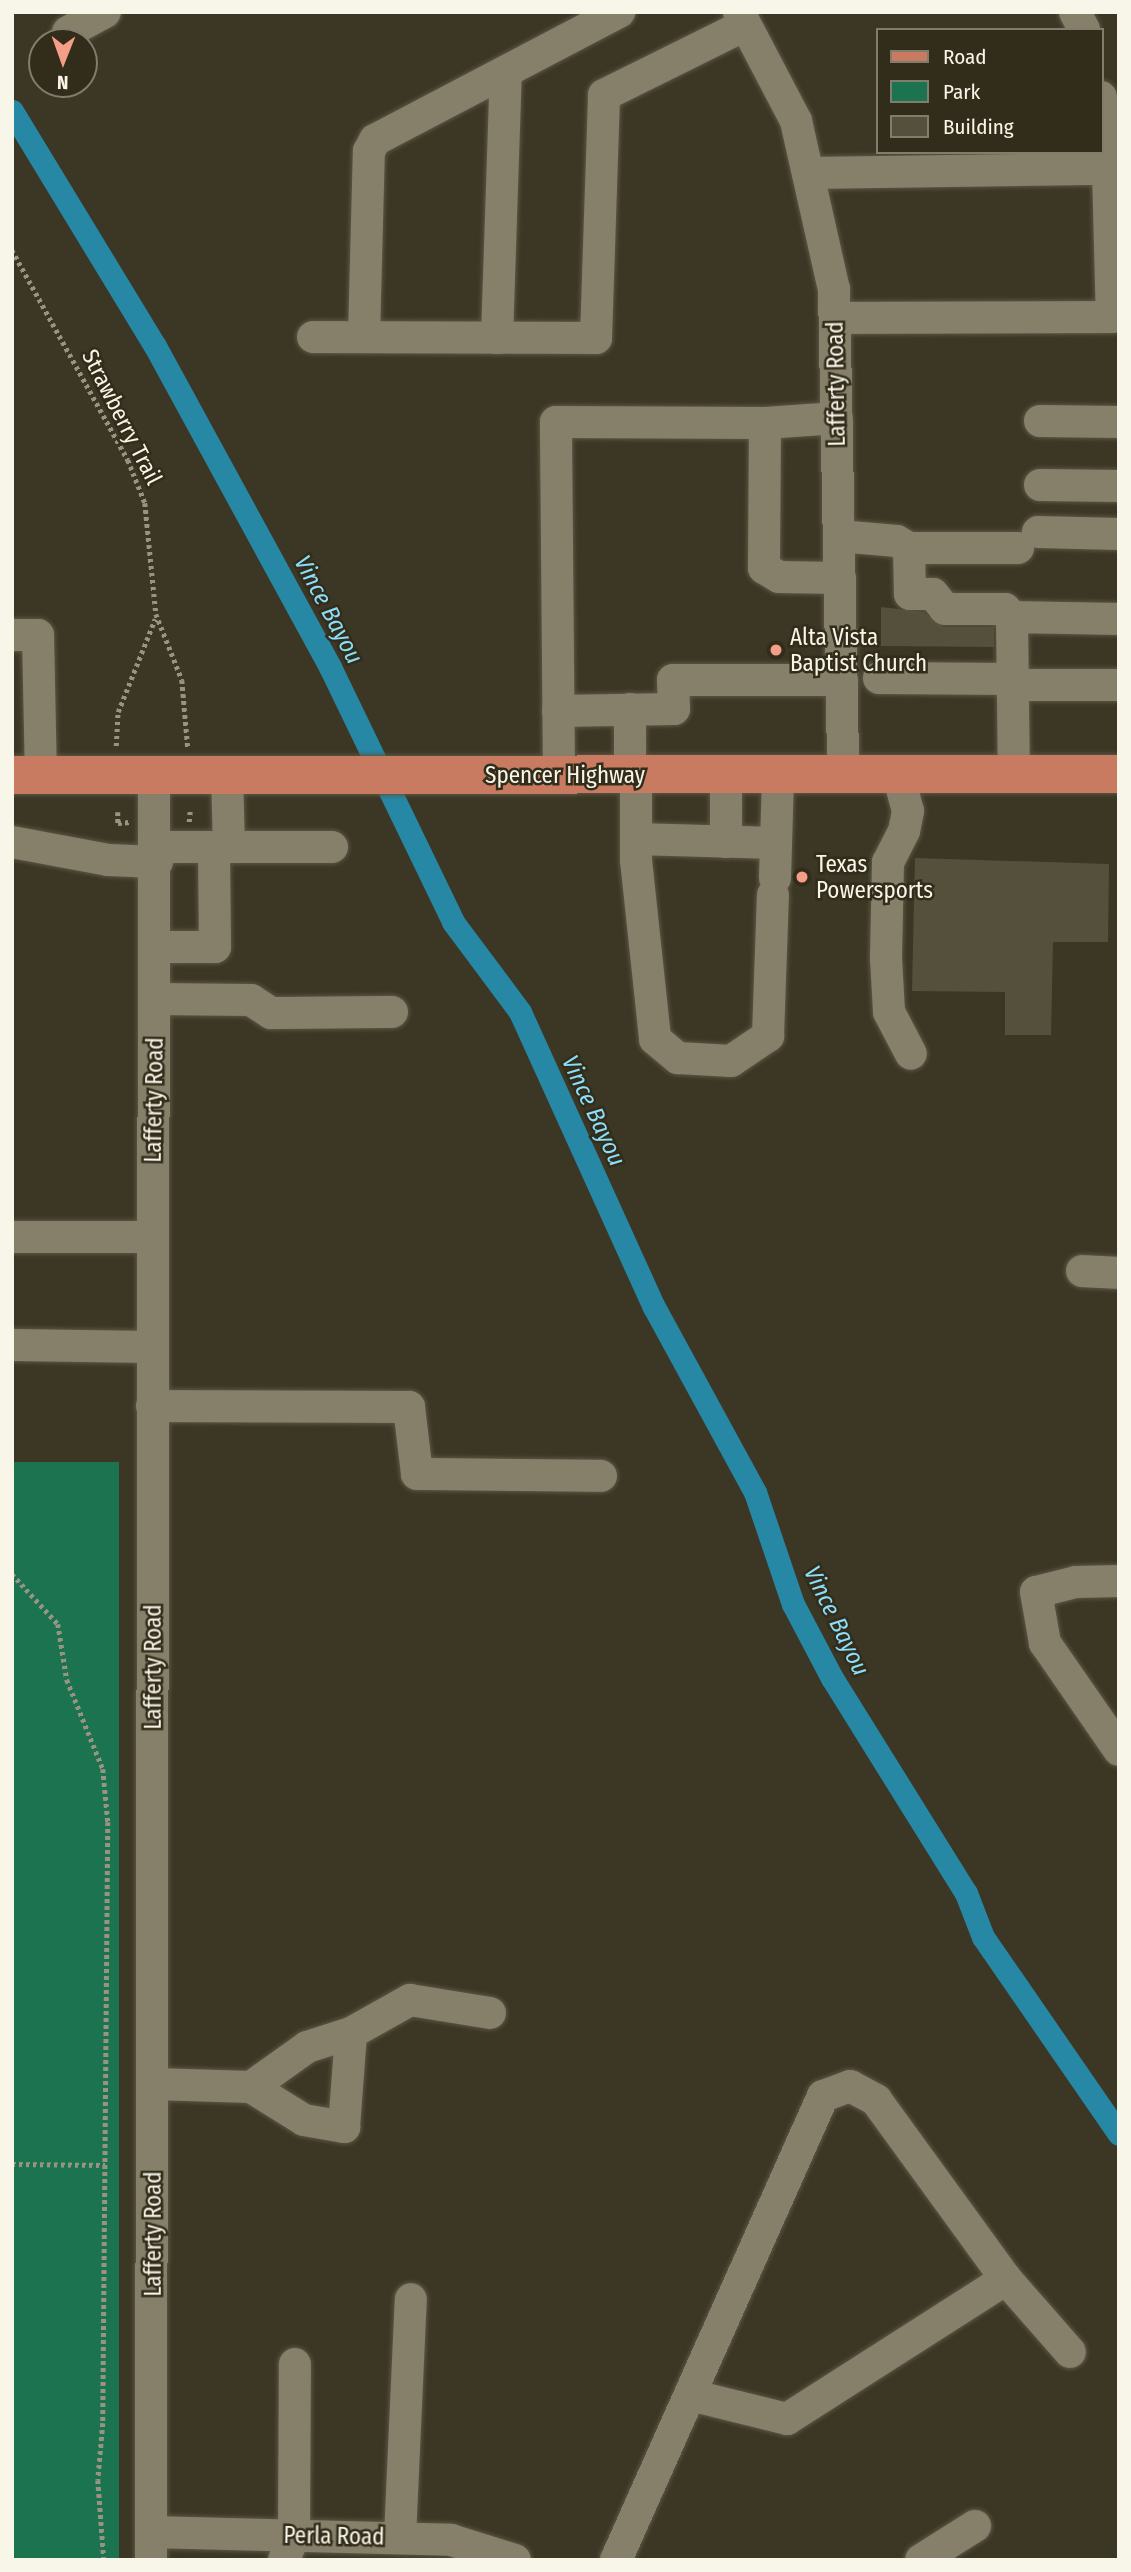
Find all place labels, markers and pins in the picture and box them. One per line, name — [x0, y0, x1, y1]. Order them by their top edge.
place label: Alta Vista Baptist Church — [790, 623, 927, 677]
marker: Alta Vista Baptist Church — [768, 642, 784, 658]
place label: Texas Powersports — [816, 850, 933, 904]
marker: Texas Powersports — [794, 869, 810, 885]

